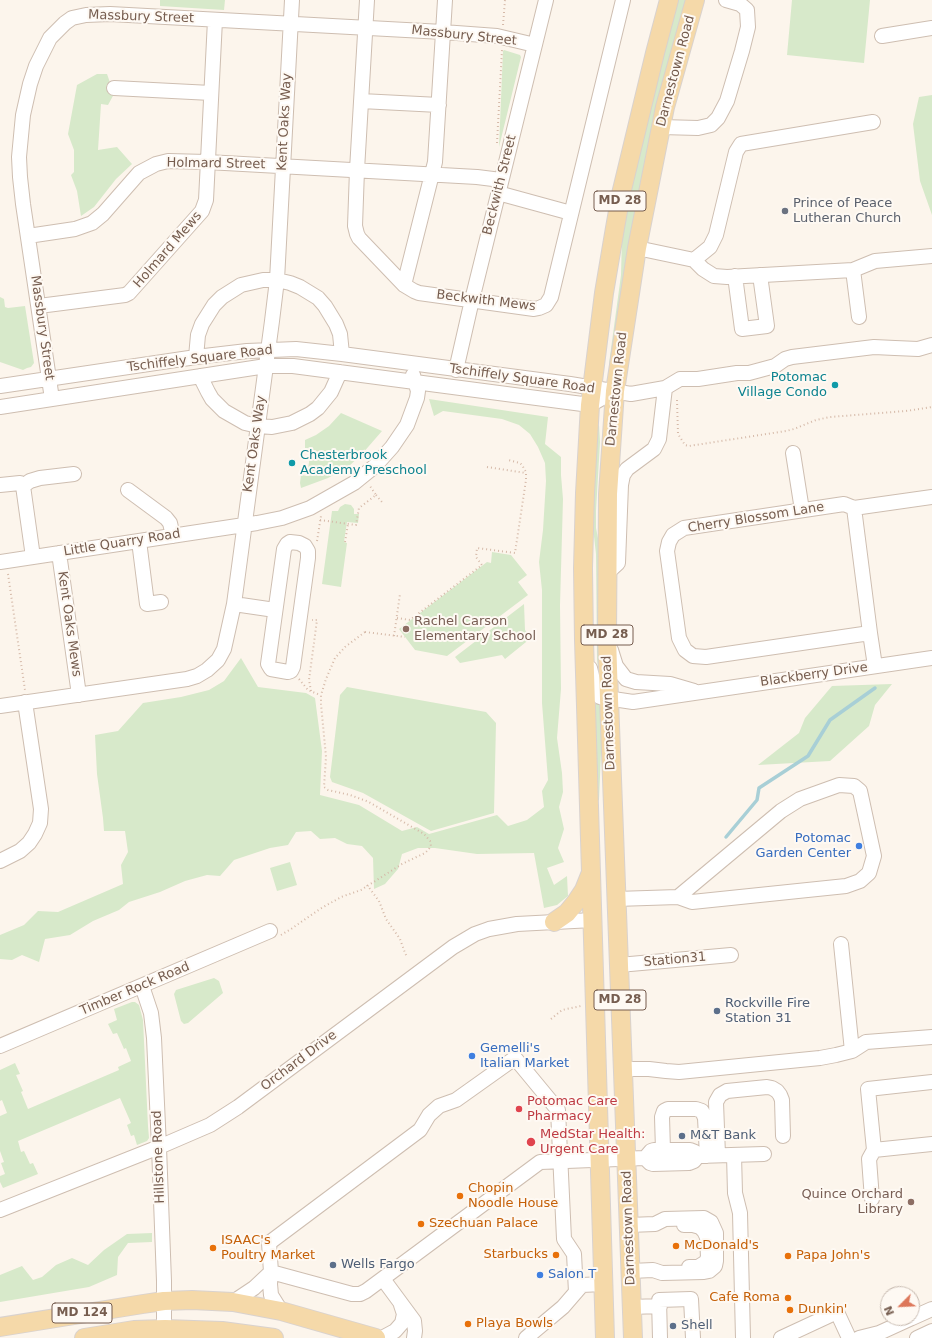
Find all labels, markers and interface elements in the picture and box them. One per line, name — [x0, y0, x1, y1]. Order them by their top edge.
street label: Massbury Street — [88, 7, 194, 27]
street label: Darnestown Road — [654, 14, 698, 128]
street label: Massbury Street — [411, 23, 517, 49]
street label: Kent Oaks Way — [275, 73, 295, 171]
street label: Beckwith Street — [480, 133, 520, 237]
street label: Holmard Street — [166, 155, 266, 173]
road number: MD 28 — [594, 191, 646, 211]
place label: Prince of Peace Lutheran Church — [793, 196, 901, 227]
marker: Prince of Peace Lutheran Church — [780, 206, 790, 216]
street label: Holmard Mews — [131, 209, 205, 291]
street label: Massbury Street — [27, 274, 57, 382]
street label: Beckwith Mews — [435, 287, 537, 315]
street label: Darnestown Road — [603, 331, 631, 447]
street label: Tschiffely Square Road — [126, 342, 274, 376]
street label: Tschiffely Square Road — [448, 361, 596, 397]
place label: Potomac Village Condo — [738, 370, 827, 401]
marker: Potomac Village Condo — [830, 380, 840, 390]
street label: Kent Oaks Way — [240, 395, 270, 493]
place label: Chesterbrook Academy Preschool — [300, 448, 427, 479]
marker: Chesterbrook Academy Preschool — [287, 458, 297, 468]
street label: Cherry Blossom Lane — [687, 500, 825, 536]
street label: Little Quarry Road — [62, 526, 182, 560]
street label: Kent Oaks Mews — [54, 570, 84, 678]
place label: Rachel Carson Elementary School — [414, 614, 536, 645]
marker: Rachel Carson Elementary School — [401, 624, 411, 634]
road number: MD 28 — [581, 625, 633, 645]
street label: Darnestown Road — [599, 655, 619, 771]
street label: Blackberry Drive — [759, 660, 869, 690]
place label: Potomac Garden Center — [755, 831, 851, 862]
marker: Potomac Garden Center — [854, 841, 864, 851]
street label: Station31 — [643, 949, 707, 971]
street label: Timber Rock Road — [78, 959, 192, 1019]
road number: MD 28 — [594, 990, 646, 1010]
place label: Rockville Fire Station 31 — [725, 996, 810, 1027]
marker: Rockville Fire Station 31 — [712, 1006, 722, 1016]
street label: Orchard Drive — [258, 1027, 340, 1095]
place label: Gemelli's Italian Market — [480, 1041, 569, 1072]
marker: Gemelli's Italian Market — [467, 1051, 477, 1061]
place label: Potomac Care Pharmacy — [527, 1094, 617, 1125]
marker: Potomac Care Pharmacy — [514, 1104, 524, 1114]
street label: Hillstone Road — [150, 1110, 168, 1204]
place label: MedStar Health: Urgent Care — [540, 1127, 645, 1158]
place label: M&T Bank — [690, 1128, 756, 1144]
marker: M&T Bank — [677, 1131, 687, 1141]
marker: MedStar Health: Urgent Care — [525, 1136, 537, 1148]
street label: Darnestown Road — [619, 1170, 639, 1286]
place label: Chopin Noodle House — [468, 1181, 558, 1212]
place label: Quince Orchard Library — [801, 1187, 903, 1218]
marker: Chopin Noodle House — [455, 1191, 465, 1201]
marker: Quince Orchard Library — [906, 1197, 916, 1207]
place label: Szechuan Palace — [429, 1216, 538, 1232]
marker: Szechuan Palace — [416, 1219, 426, 1229]
place label: ISAAC's Poultry Market — [221, 1233, 315, 1264]
place label: McDonald's — [684, 1238, 759, 1254]
marker: McDonald's — [671, 1241, 681, 1251]
marker: ISAAC's Poultry Market — [208, 1243, 218, 1253]
place label: Starbucks — [483, 1247, 548, 1263]
place label: Papa John's — [796, 1248, 870, 1264]
marker: Starbucks — [551, 1250, 561, 1260]
marker: Papa John's — [783, 1251, 793, 1261]
place label: Wells Fargo — [341, 1257, 415, 1273]
marker: Wells Fargo — [328, 1260, 338, 1270]
place label: Salon T — [548, 1267, 596, 1283]
marker: Salon T — [535, 1270, 545, 1280]
north arrow — [880, 1286, 920, 1326]
place label: Cafe Roma — [709, 1290, 780, 1306]
marker: Cafe Roma — [783, 1293, 793, 1303]
place label: Dunkin' — [798, 1302, 847, 1318]
road number: MD 124 — [52, 1303, 112, 1323]
text: N — [882, 1304, 897, 1318]
marker: Dunkin' — [785, 1305, 795, 1315]
place label: Playa Bowls — [476, 1316, 553, 1332]
place label: Shell — [681, 1318, 713, 1334]
marker: Playa Bowls — [463, 1319, 473, 1329]
marker: Shell — [668, 1321, 678, 1331]

